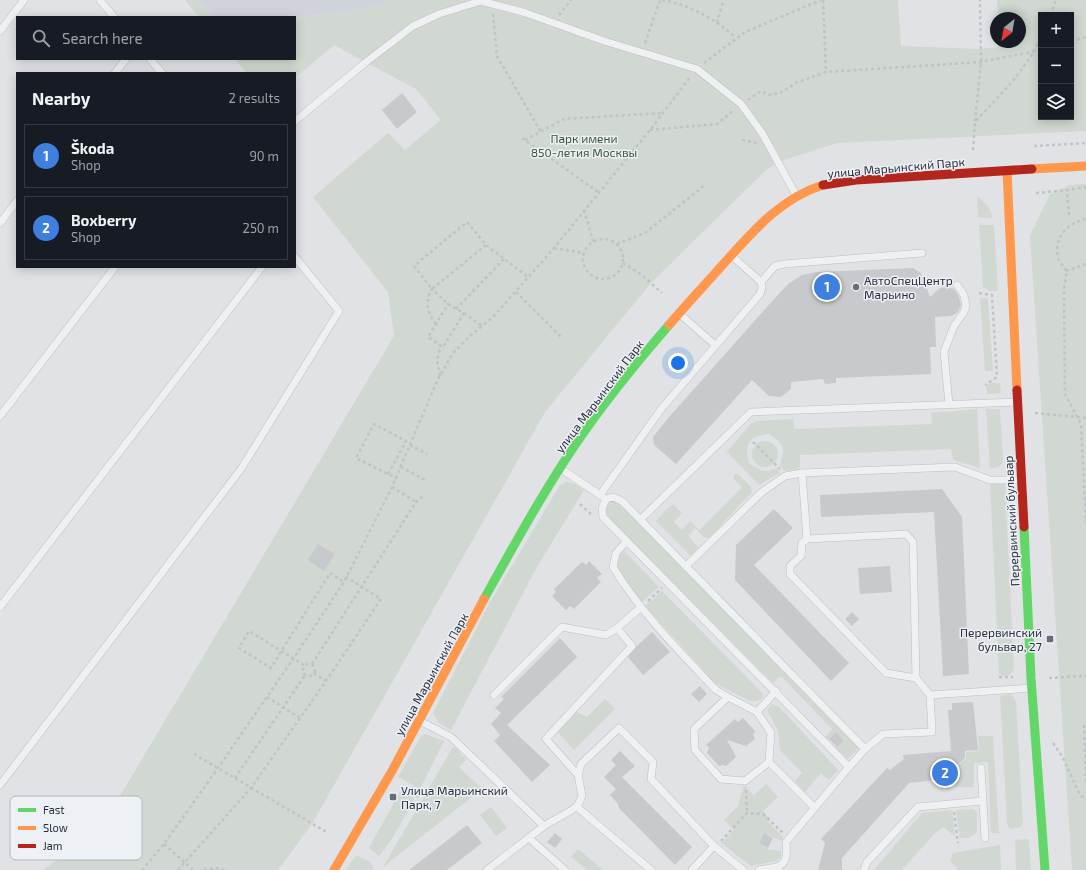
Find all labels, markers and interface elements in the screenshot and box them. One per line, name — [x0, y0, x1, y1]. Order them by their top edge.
north arrow — [990, 12, 1026, 48]
map controls — [1038, 12, 1074, 120]
button: + — [1038, 12, 1074, 48]
search box — [16, 16, 296, 60]
icon: search — [30, 27, 52, 49]
text: Search here — [62, 29, 143, 47]
button: − — [1038, 48, 1074, 84]
button: layers — [1038, 84, 1074, 120]
text: Nearby — [32, 88, 90, 108]
text: 2 results — [228, 90, 280, 106]
park label: Парк имени 850-летия Москвы — [531, 131, 637, 159]
text: Škoda — [71, 139, 114, 157]
text: 1 — [43, 148, 49, 164]
text: 90 m — [249, 148, 279, 164]
street label: улица Марьинский Парк — [827, 154, 966, 181]
text: Shop — [71, 157, 101, 173]
text: Boxberry — [71, 211, 136, 229]
text: 2 — [42, 220, 50, 236]
text: 250 m — [243, 220, 279, 236]
text: Shop — [71, 229, 101, 245]
pin: 1 — [814, 272, 840, 302]
place label: АвтоСпецЦентр Марьино — [864, 273, 953, 301]
marker: АвтоСпецЦентр Марьино — [851, 282, 861, 292]
street label: улица Марьинский Парк — [552, 336, 647, 456]
your location — [668, 353, 688, 373]
street label: Перервинский бульвар — [1001, 455, 1022, 587]
street label: улица Марьинский Парк — [391, 610, 472, 738]
place label: Перервинский бульвар, 27 — [960, 625, 1042, 654]
marker: Перервинский бульвар, 27 — [1045, 634, 1055, 644]
pin: 2 — [932, 758, 958, 788]
place label: Улица Марьинский Парк, 7 — [401, 783, 508, 811]
marker: Улица Марьинский Парк, 7 — [388, 792, 398, 802]
legend — [10, 796, 142, 860]
text: Fast — [43, 803, 65, 816]
text: Slow — [43, 821, 68, 834]
text: Jam — [43, 839, 62, 852]

